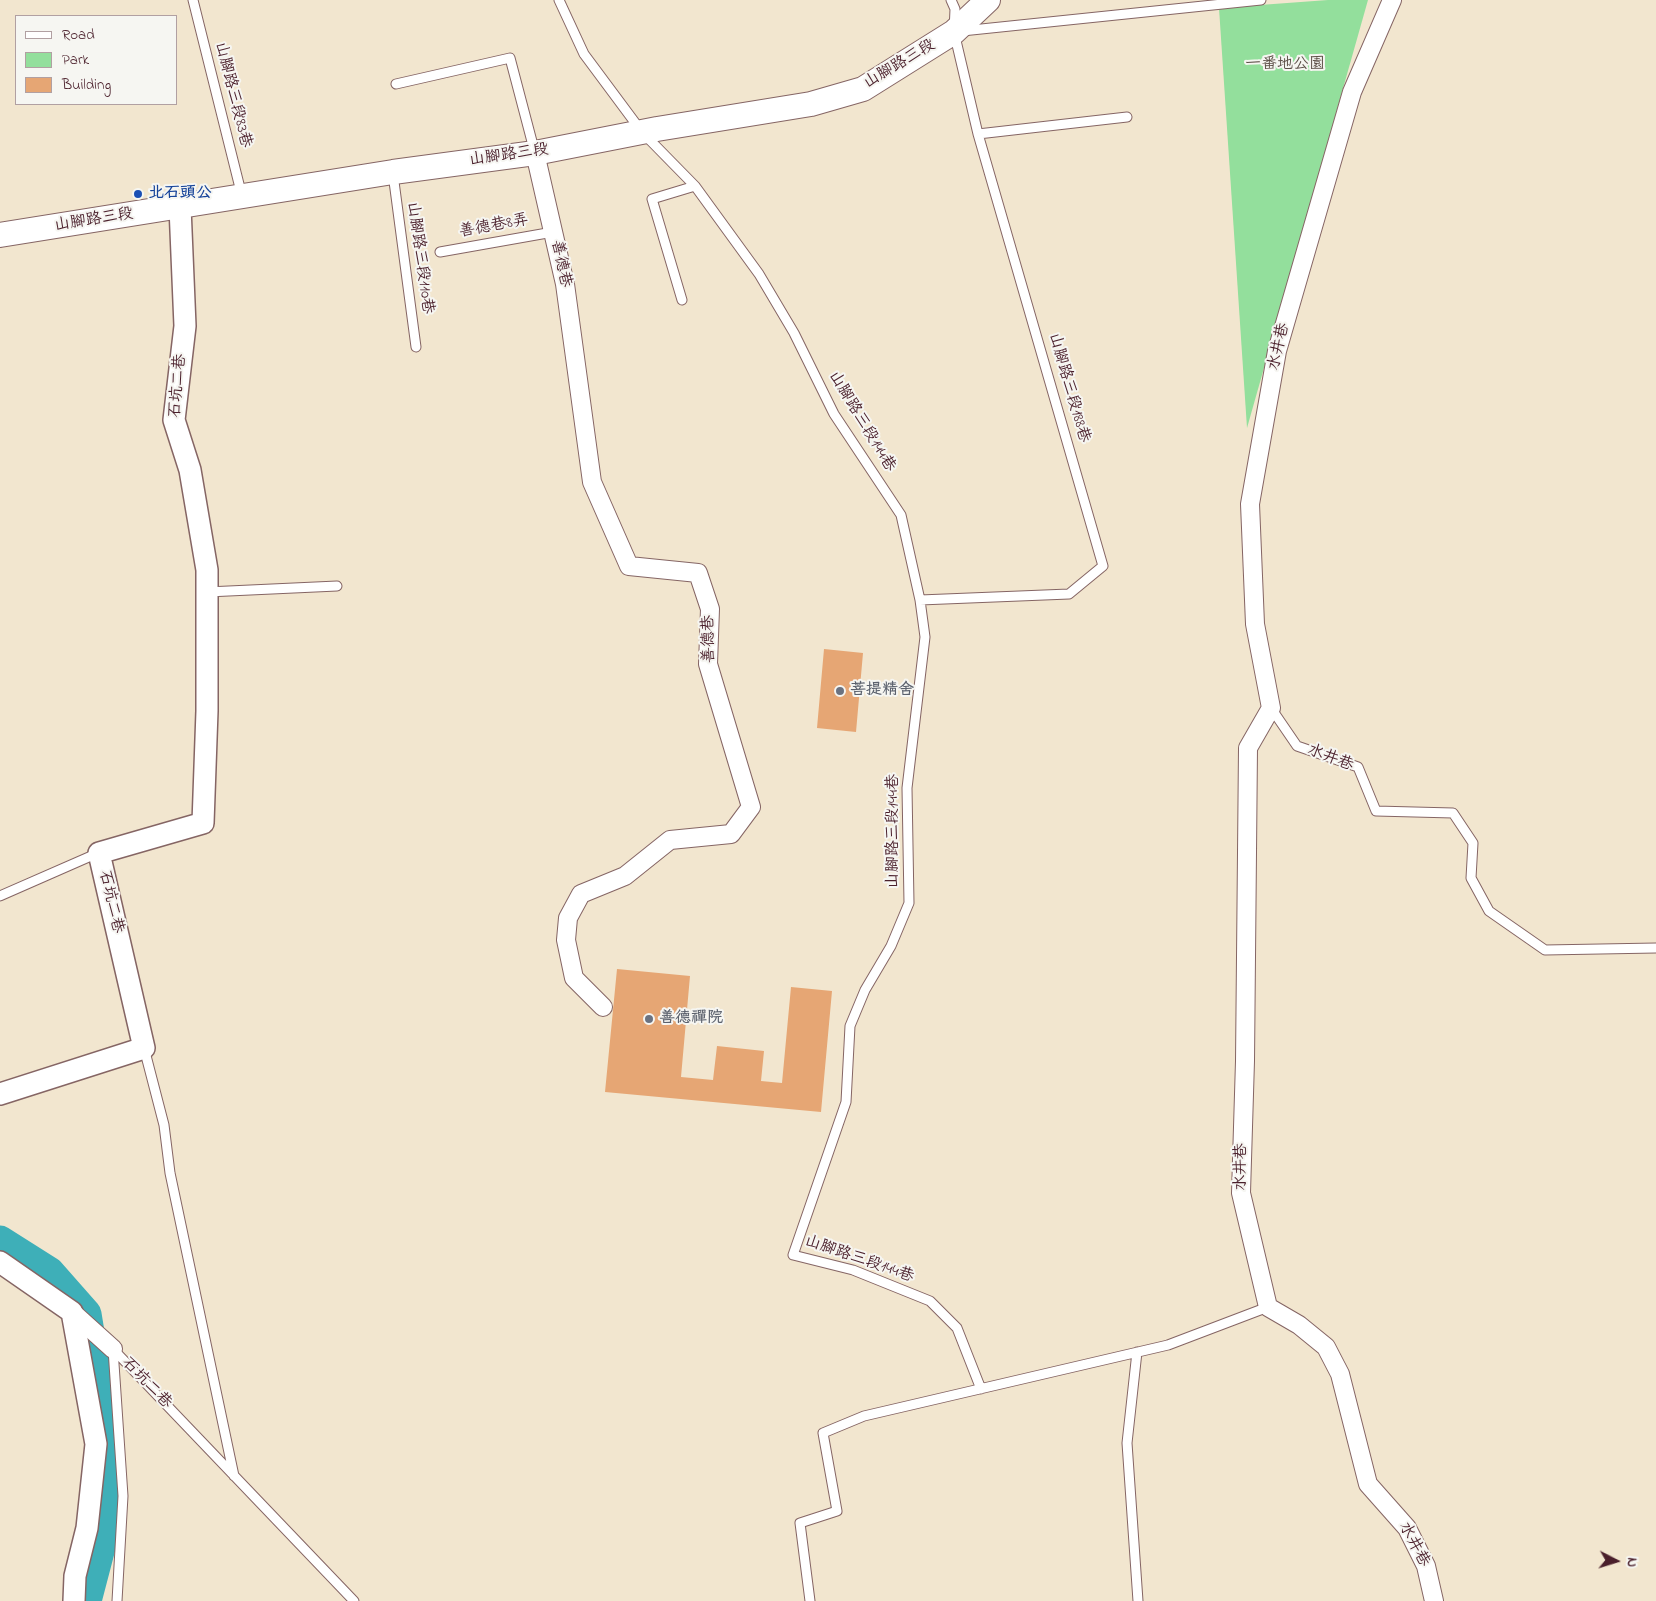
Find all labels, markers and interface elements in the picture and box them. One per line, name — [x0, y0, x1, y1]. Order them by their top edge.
legend — [15, 15, 178, 105]
text: Road — [62, 24, 95, 46]
street label: 山腳路三段 — [861, 36, 939, 94]
street label: 山腳路三段83巷 — [210, 40, 254, 150]
text: Park — [62, 49, 89, 71]
park label: 一番地公園 — [1245, 55, 1325, 75]
text: Building — [62, 74, 111, 96]
street label: 山腳路三段 — [468, 141, 550, 171]
place label: 北石頭公 — [148, 184, 212, 204]
marker: 北石頭公 — [132, 188, 144, 200]
street label: 山腳路三段110巷 — [402, 201, 436, 315]
street label: 山腳路三段 — [53, 205, 135, 237]
street label: 善德巷8弄 — [458, 211, 530, 243]
street label: 善德巷 — [546, 239, 574, 289]
street label: 水井巷 — [1265, 321, 1295, 373]
street label: 山腳路三段188巷 — [1043, 331, 1093, 445]
street label: 石坑二巷 — [167, 353, 191, 419]
street label: 山腳路三段144巷 — [823, 368, 899, 476]
street label: 善德巷 — [700, 615, 720, 663]
place label: 菩提精舍 — [850, 681, 914, 701]
marker: 菩提精舍 — [834, 685, 846, 697]
street label: 水井巷 — [1304, 741, 1356, 777]
street label: 山腳路三段144巷 — [884, 774, 904, 888]
street label: 石坑二巷 — [93, 869, 127, 935]
place label: 善德禪院 — [659, 1009, 723, 1029]
marker: 善德禪院 — [643, 1013, 655, 1025]
street label: 水井巷 — [1232, 1143, 1252, 1191]
street label: 山腳路三段144巷 — [802, 1232, 916, 1288]
street label: 石坑二巷 — [117, 1354, 175, 1414]
street label: 水井巷 — [1393, 1519, 1433, 1571]
north arrow — [1591, 1536, 1641, 1586]
text: N — [1621, 1557, 1642, 1568]

